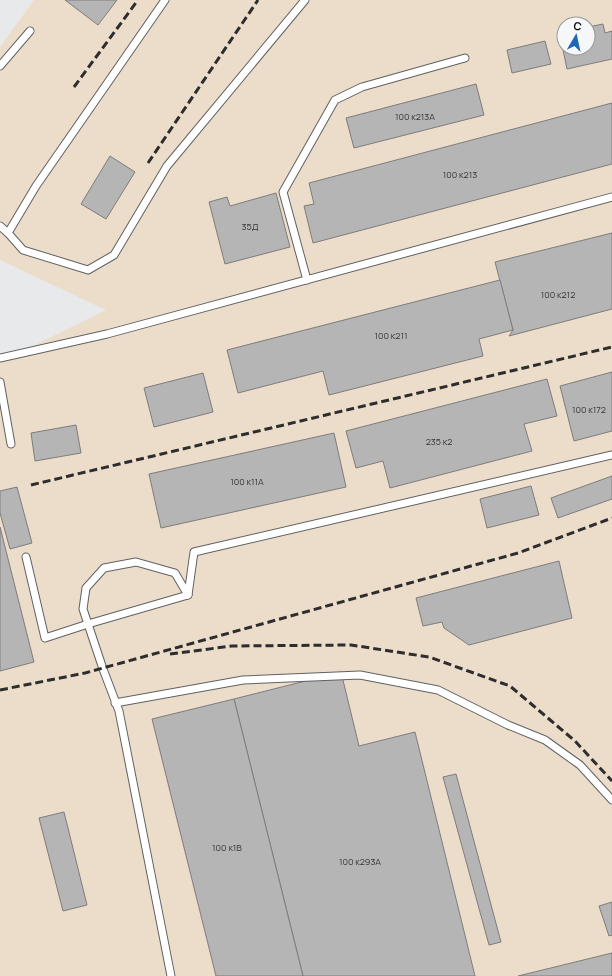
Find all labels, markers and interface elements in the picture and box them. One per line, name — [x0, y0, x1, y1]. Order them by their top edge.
north arrow — [556, 16, 596, 56]
text: С — [572, 18, 583, 34]
house number: 100 к213А — [395, 110, 435, 123]
house number: 100 к213 — [443, 168, 477, 181]
house number: 35Д — [242, 220, 259, 233]
house number: 100 к212 — [541, 288, 575, 301]
house number: 100 к211 — [375, 329, 407, 342]
house number: 100 к172 — [572, 403, 606, 416]
house number: 235 к2 — [426, 435, 452, 448]
house number: 100 к11А — [230, 475, 264, 488]
house number: 100 к1В — [212, 841, 242, 854]
house number: 100 к293А — [339, 855, 381, 868]

